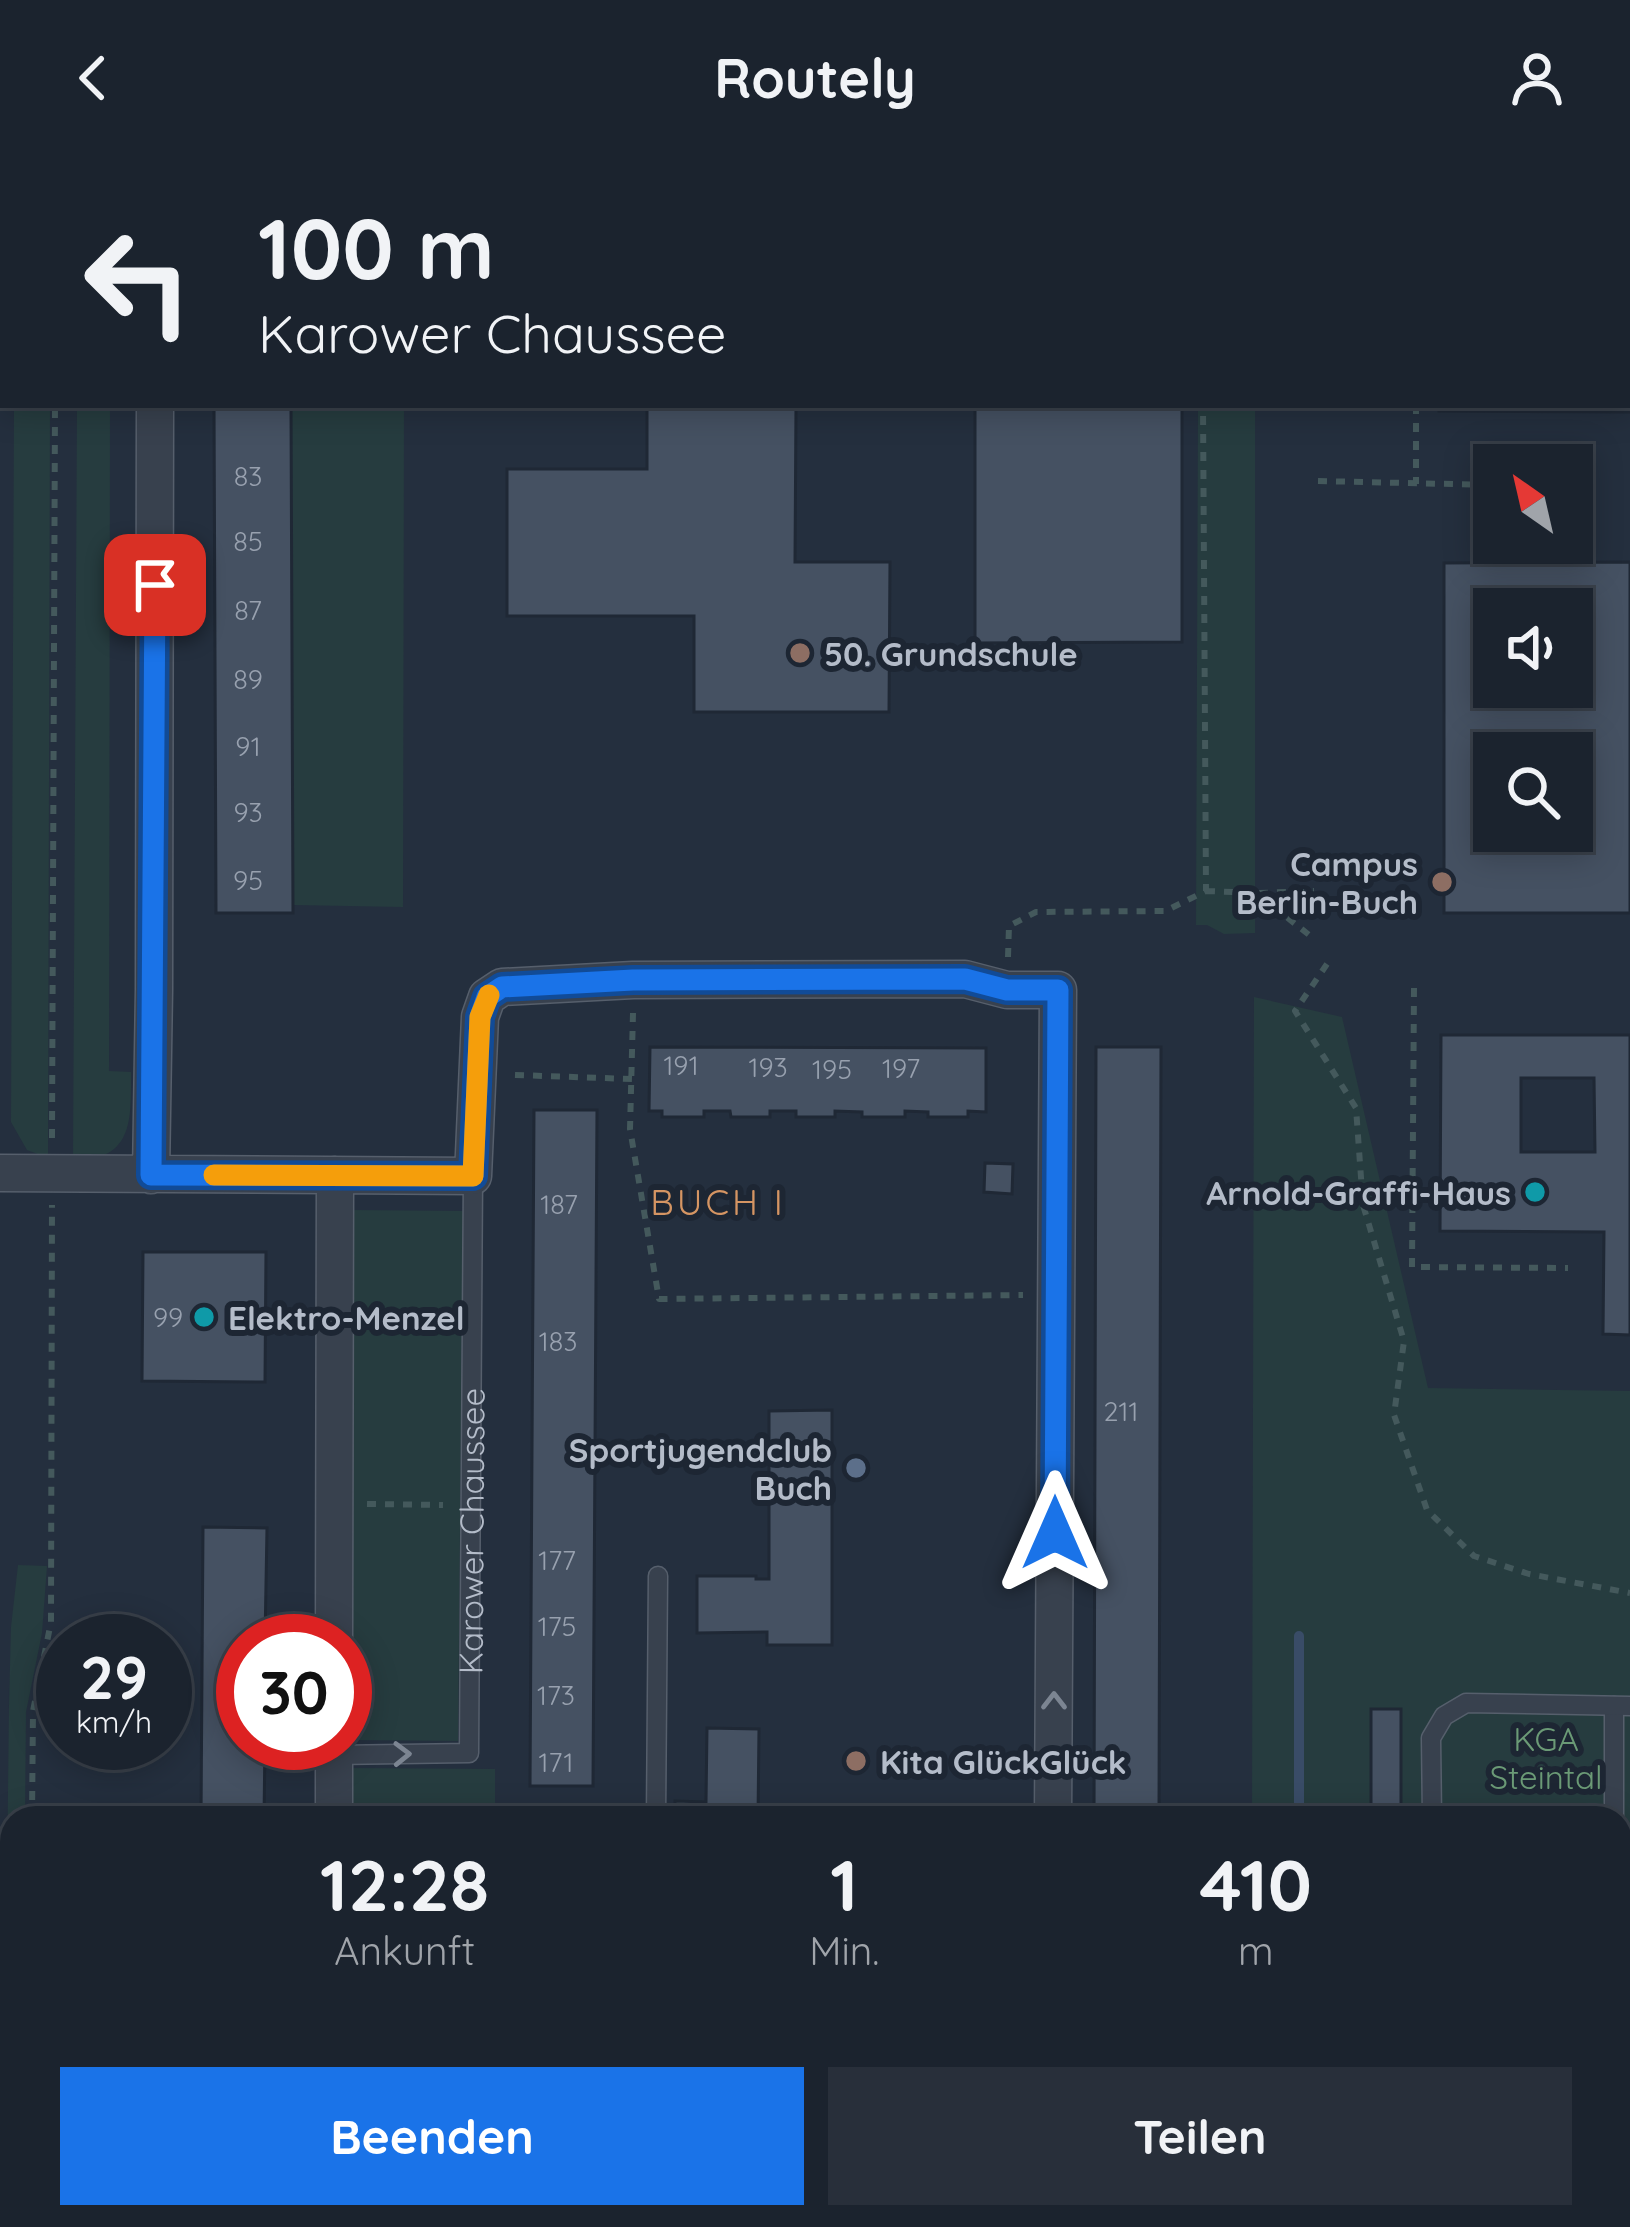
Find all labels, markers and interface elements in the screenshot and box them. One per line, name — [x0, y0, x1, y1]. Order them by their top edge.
text: Routely — [714, 44, 916, 112]
icon: back — [60, 45, 126, 111]
icon: person — [1504, 45, 1570, 111]
text: 100 m — [258, 195, 495, 300]
icon: left — [60, 204, 216, 360]
text: Karower Chaussee — [258, 299, 727, 367]
north arrow — [1473, 444, 1593, 564]
map controls — [1473, 444, 1593, 852]
house number: 83 — [234, 459, 262, 493]
house number: 85 — [233, 524, 263, 558]
pin — [104, 534, 206, 636]
icon: arrive — [122, 552, 188, 618]
button: sound — [1473, 588, 1593, 708]
house number: 87 — [234, 593, 262, 627]
place label: 50. Grundschule — [824, 633, 1078, 674]
marker: 50. Grundschule — [787, 640, 813, 666]
house number: 89 — [233, 662, 263, 696]
house number: 91 — [235, 729, 261, 763]
button: search — [1473, 732, 1593, 852]
house number: 93 — [233, 795, 263, 829]
place label: Campus Berlin-Buch — [1236, 843, 1418, 922]
house number: 95 — [233, 863, 263, 897]
marker: Campus Berlin-Buch — [1429, 869, 1455, 895]
house number: 191 — [663, 1048, 699, 1082]
house number: 193 — [748, 1050, 788, 1084]
house number: 197 — [882, 1051, 920, 1085]
house number: 195 — [812, 1052, 852, 1086]
place label: Arnold-Graffi-Haus — [1206, 1172, 1511, 1213]
district label: BUCH I — [650, 1179, 786, 1224]
marker: Arnold-Graffi-Haus — [1522, 1179, 1548, 1205]
house number: 187 — [540, 1187, 578, 1221]
place label: Elektro-Menzel — [228, 1297, 465, 1338]
house number: 99 — [153, 1300, 183, 1334]
marker: Elektro-Menzel — [191, 1304, 217, 1330]
house number: 183 — [539, 1324, 577, 1358]
street label: Karower Chaussee — [449, 1388, 492, 1674]
house number: 211 — [1104, 1394, 1138, 1428]
place label: Sportjugendclub Buch — [569, 1429, 832, 1508]
marker: Sportjugendclub Buch — [843, 1455, 869, 1481]
position arrow — [992, 1470, 1118, 1596]
house number: 177 — [538, 1543, 576, 1577]
house number: 175 — [538, 1609, 576, 1643]
speed limit sign: 30 — [216, 1614, 372, 1770]
text: 29 — [80, 1639, 148, 1714]
house number: 173 — [537, 1678, 575, 1712]
one-way arrow — [1041, 1691, 1067, 1709]
text: km/h — [76, 1703, 152, 1741]
park label: KGA Steintal — [1489, 1718, 1603, 1797]
one-way arrow — [394, 1741, 412, 1767]
place label: Kita GlückGlück — [880, 1741, 1127, 1782]
house number: 171 — [538, 1745, 574, 1779]
marker: Kita GlückGlück — [843, 1748, 869, 1774]
text: 12:28 — [320, 1839, 489, 1929]
text: 1 — [830, 1839, 858, 1929]
text: 410 — [1200, 1839, 1312, 1929]
text: Ankunft — [334, 1926, 475, 1975]
text: Min. — [809, 1926, 879, 1975]
text: m — [1238, 1926, 1273, 1975]
button: Beenden — [60, 2067, 804, 2205]
button: Teilen — [828, 2067, 1572, 2205]

